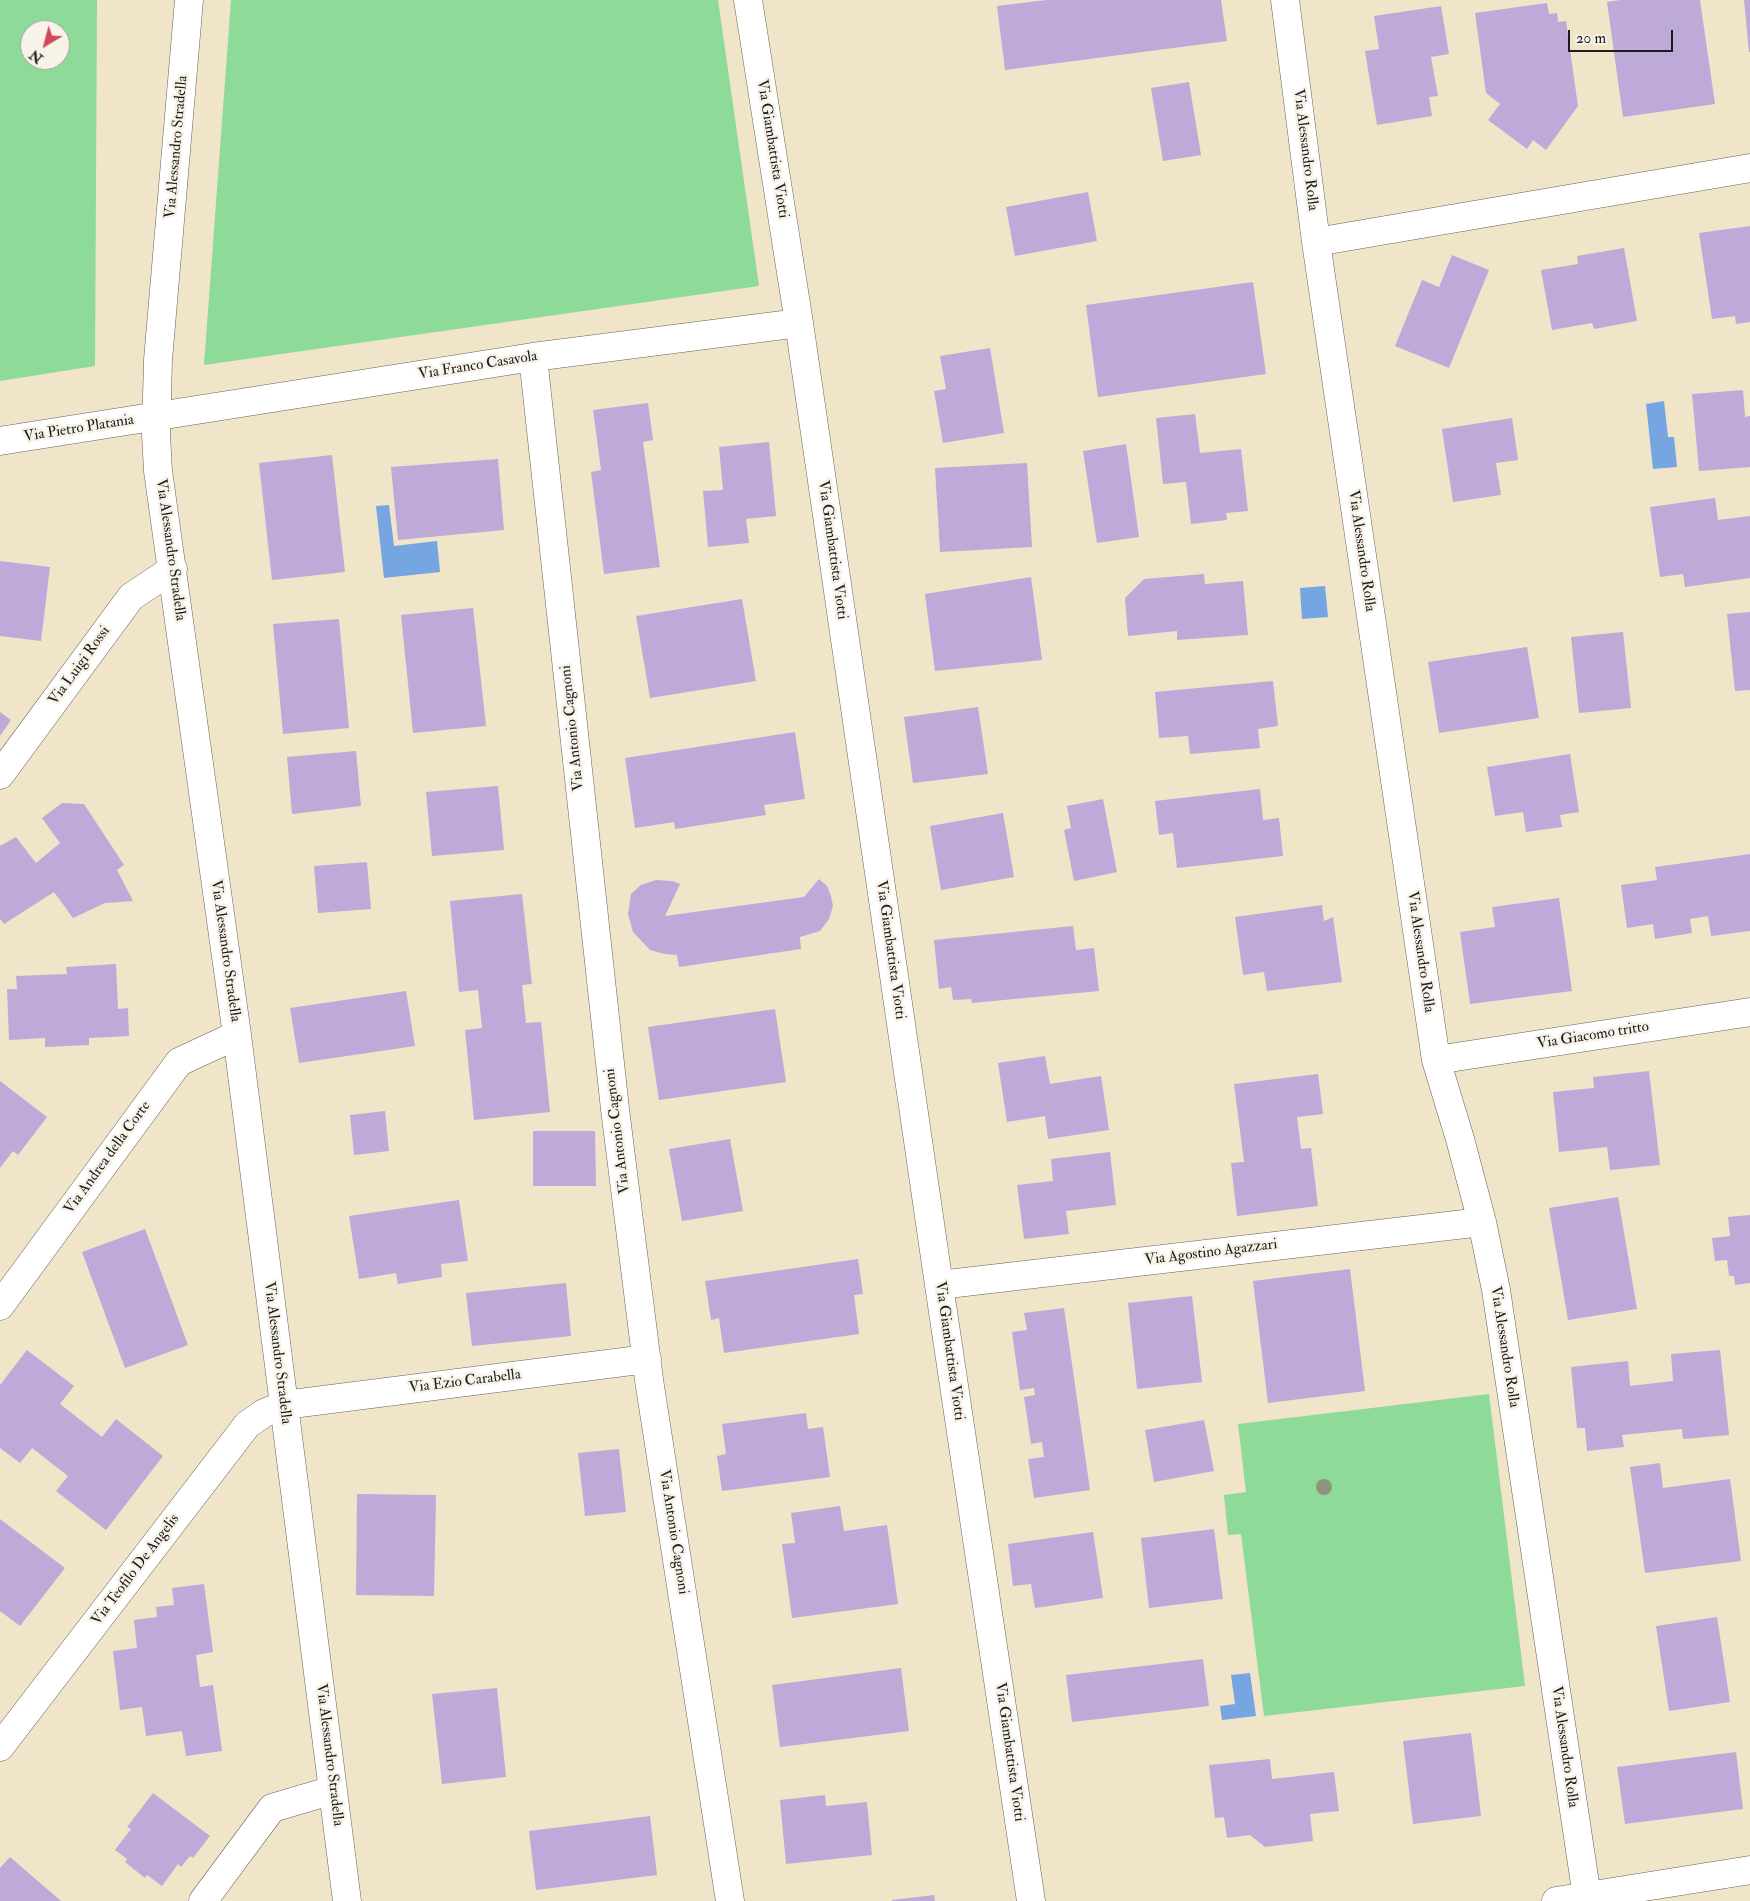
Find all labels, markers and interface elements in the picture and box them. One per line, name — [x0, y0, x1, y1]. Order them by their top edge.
north arrow — [20, 20, 70, 70]
scale bar — [1570, 20, 1675, 52]
text: 20 m — [1576, 29, 1606, 48]
text: N — [26, 46, 46, 67]
street label: Via Alessandro Stradella — [162, 75, 192, 219]
street label: Via Giambattista Viotti — [752, 78, 792, 220]
street label: Via Alessandro Rolla — [1289, 88, 1321, 212]
street label: Via Franco Casavola — [417, 348, 539, 384]
street label: Via Pietro Platania — [23, 411, 135, 447]
street label: Via Alessandro Stradella — [151, 478, 189, 622]
street label: Via Giambattista Viotti — [813, 479, 851, 621]
street label: Via Alessandro Rolla — [1344, 489, 1378, 613]
street label: Via Luigi Rossi — [45, 623, 115, 709]
street label: Via Antonio Cagnoni — [557, 664, 589, 792]
street label: Via Alessandro Stradella — [206, 879, 244, 1023]
street label: Via Giambattista Viotti — [871, 879, 909, 1021]
street label: Via Alessandro Rolla — [1403, 890, 1437, 1014]
street label: Via Giacomo tritto — [1536, 1018, 1650, 1054]
street label: Via Antonio Cagnoni — [601, 1067, 635, 1195]
street label: Via Andrea della Corte — [61, 1098, 155, 1218]
street label: Via Agostino Agazzari — [1144, 1236, 1278, 1270]
street label: Via Giambattista Viotti — [930, 1280, 968, 1422]
street label: Via Alessandro Stradella — [259, 1281, 295, 1425]
street label: Via Alessandro Rolla — [1486, 1285, 1522, 1409]
street label: Via Ezio Carabella — [408, 1366, 522, 1398]
street label: Via Antonio Cagnoni — [654, 1468, 692, 1596]
street label: Via Teofilo De Angelis — [88, 1511, 184, 1629]
street label: Via Giambattista Viotti — [990, 1681, 1028, 1823]
street label: Via Alessandro Stradella — [311, 1683, 347, 1827]
street label: Via Alessandro Rolla — [1547, 1685, 1581, 1809]

